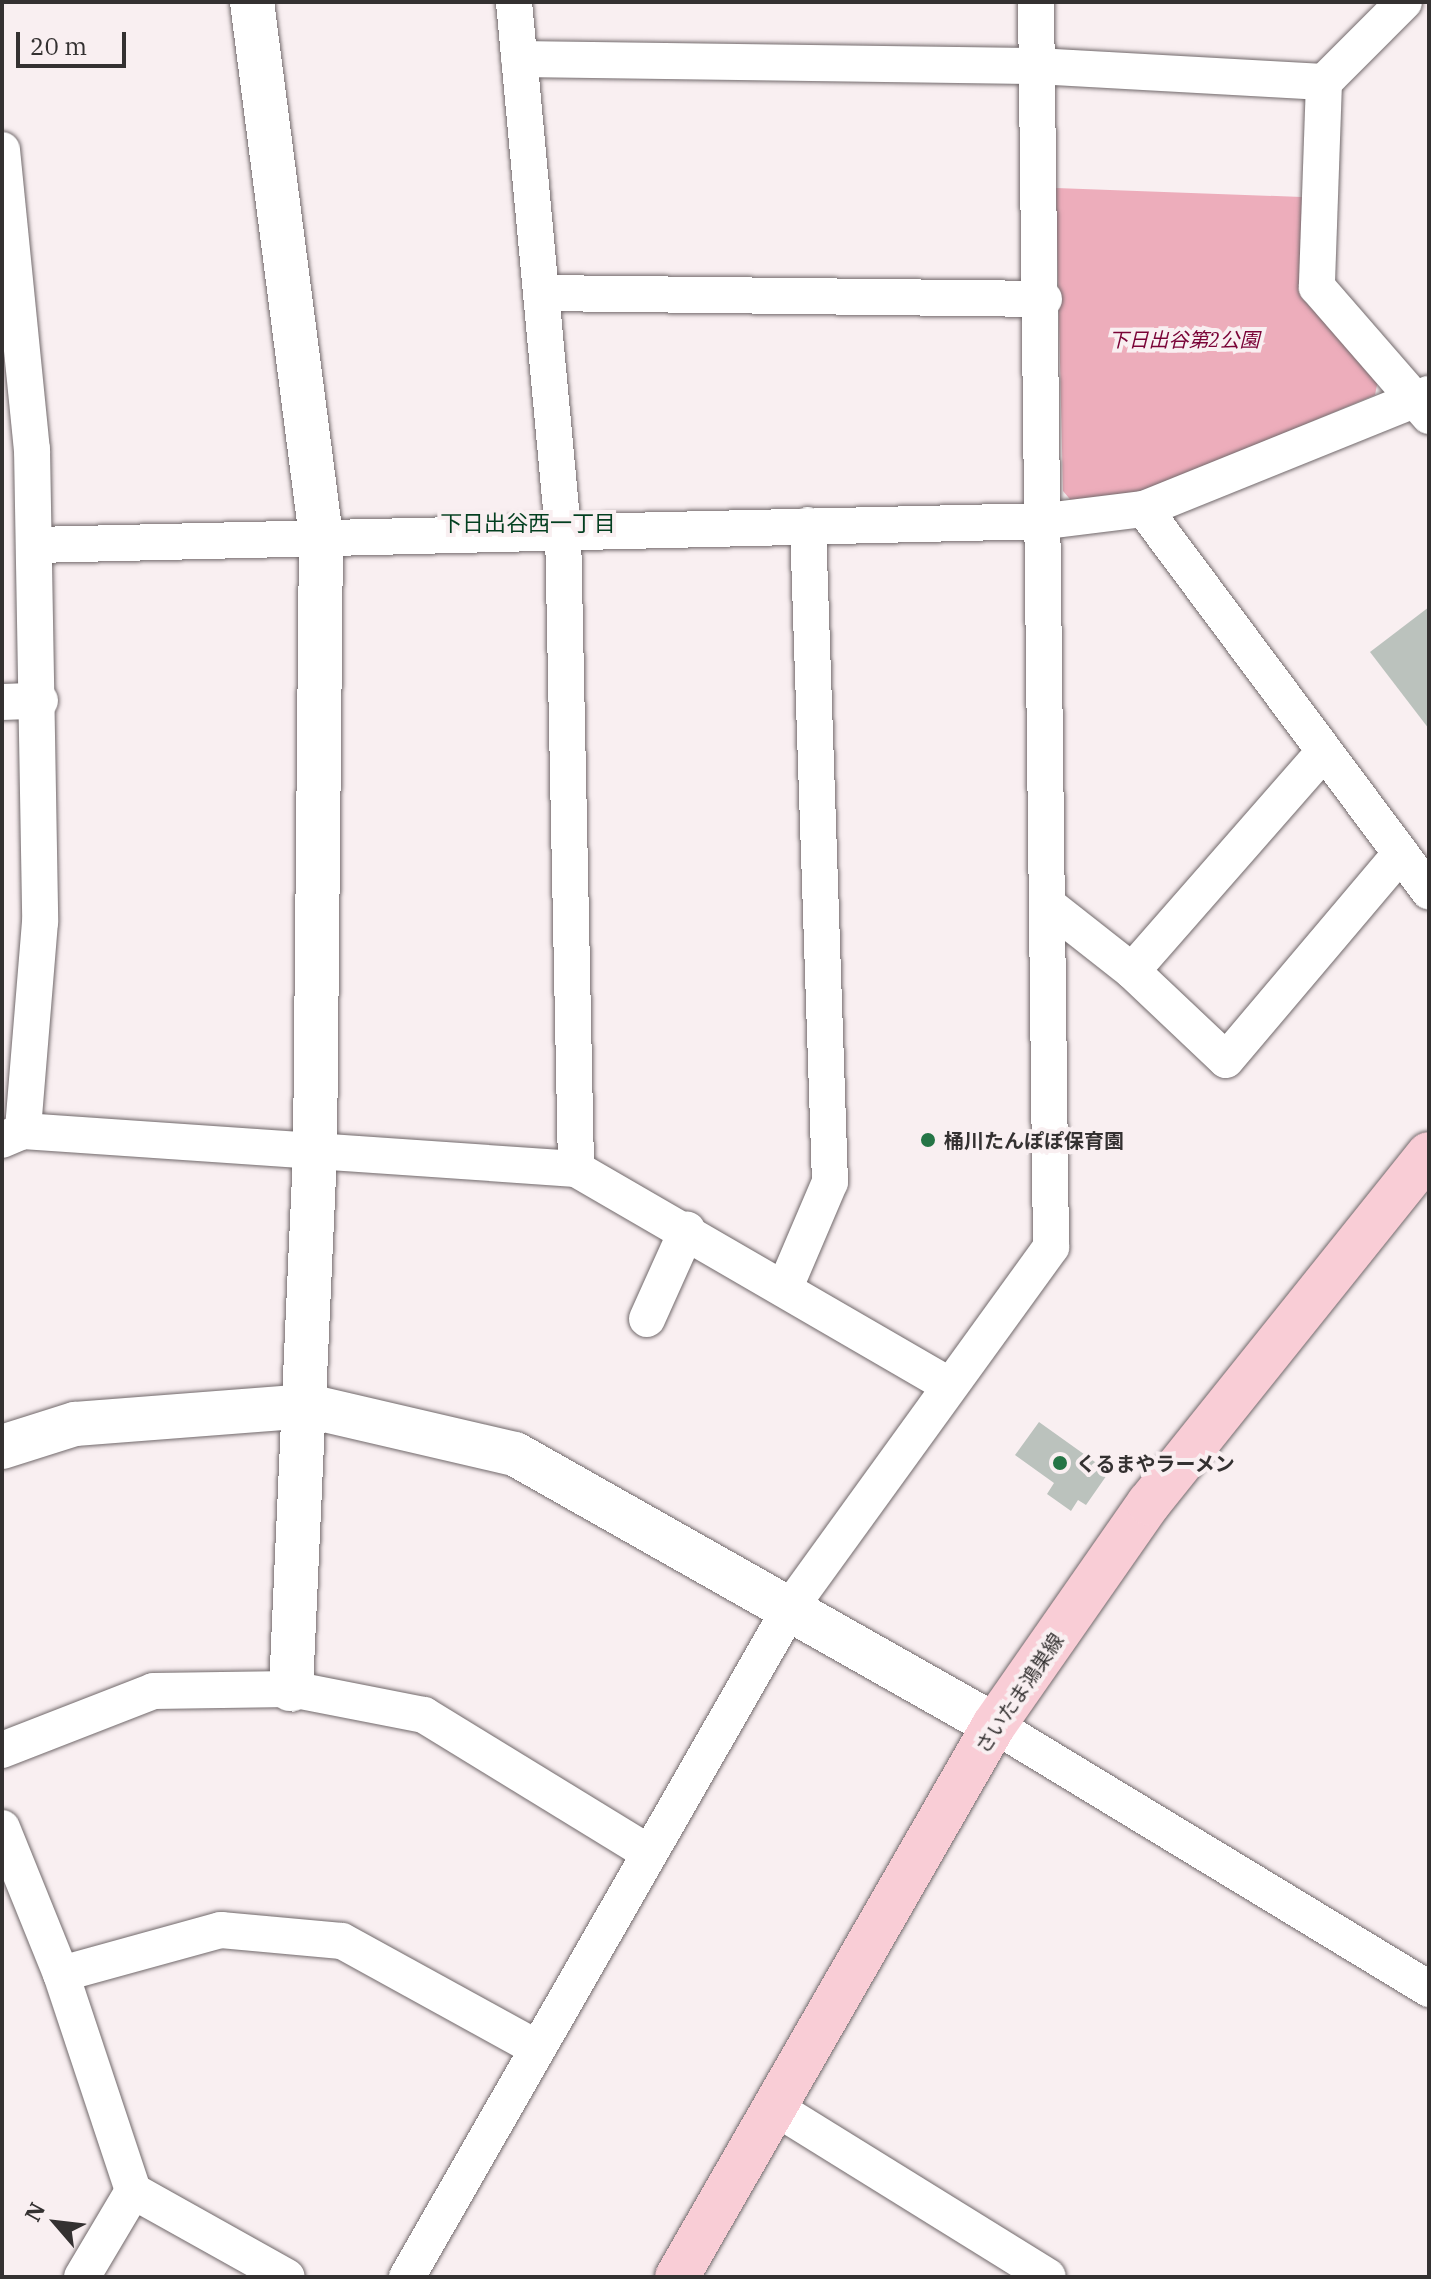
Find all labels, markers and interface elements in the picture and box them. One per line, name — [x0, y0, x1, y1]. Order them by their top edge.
scale bar — [20, 16, 130, 66]
text: 20 m — [30, 30, 87, 62]
park label: 下日出谷第2公園 — [1109, 327, 1259, 351]
district label: 下日出谷西一丁目 — [440, 510, 616, 536]
place label: 桶川たんぽぽ保育園 — [944, 1128, 1124, 1152]
marker: 桶川たんぽぽ保育園 — [919, 1131, 937, 1149]
place label: くるまやラーメン — [1076, 1451, 1236, 1475]
marker: くるまやラーメン — [1051, 1454, 1069, 1472]
street label: さいたま鴻巣線 — [970, 1628, 1068, 1758]
north arrow — [16, 2183, 96, 2263]
text: N — [17, 2197, 51, 2226]

